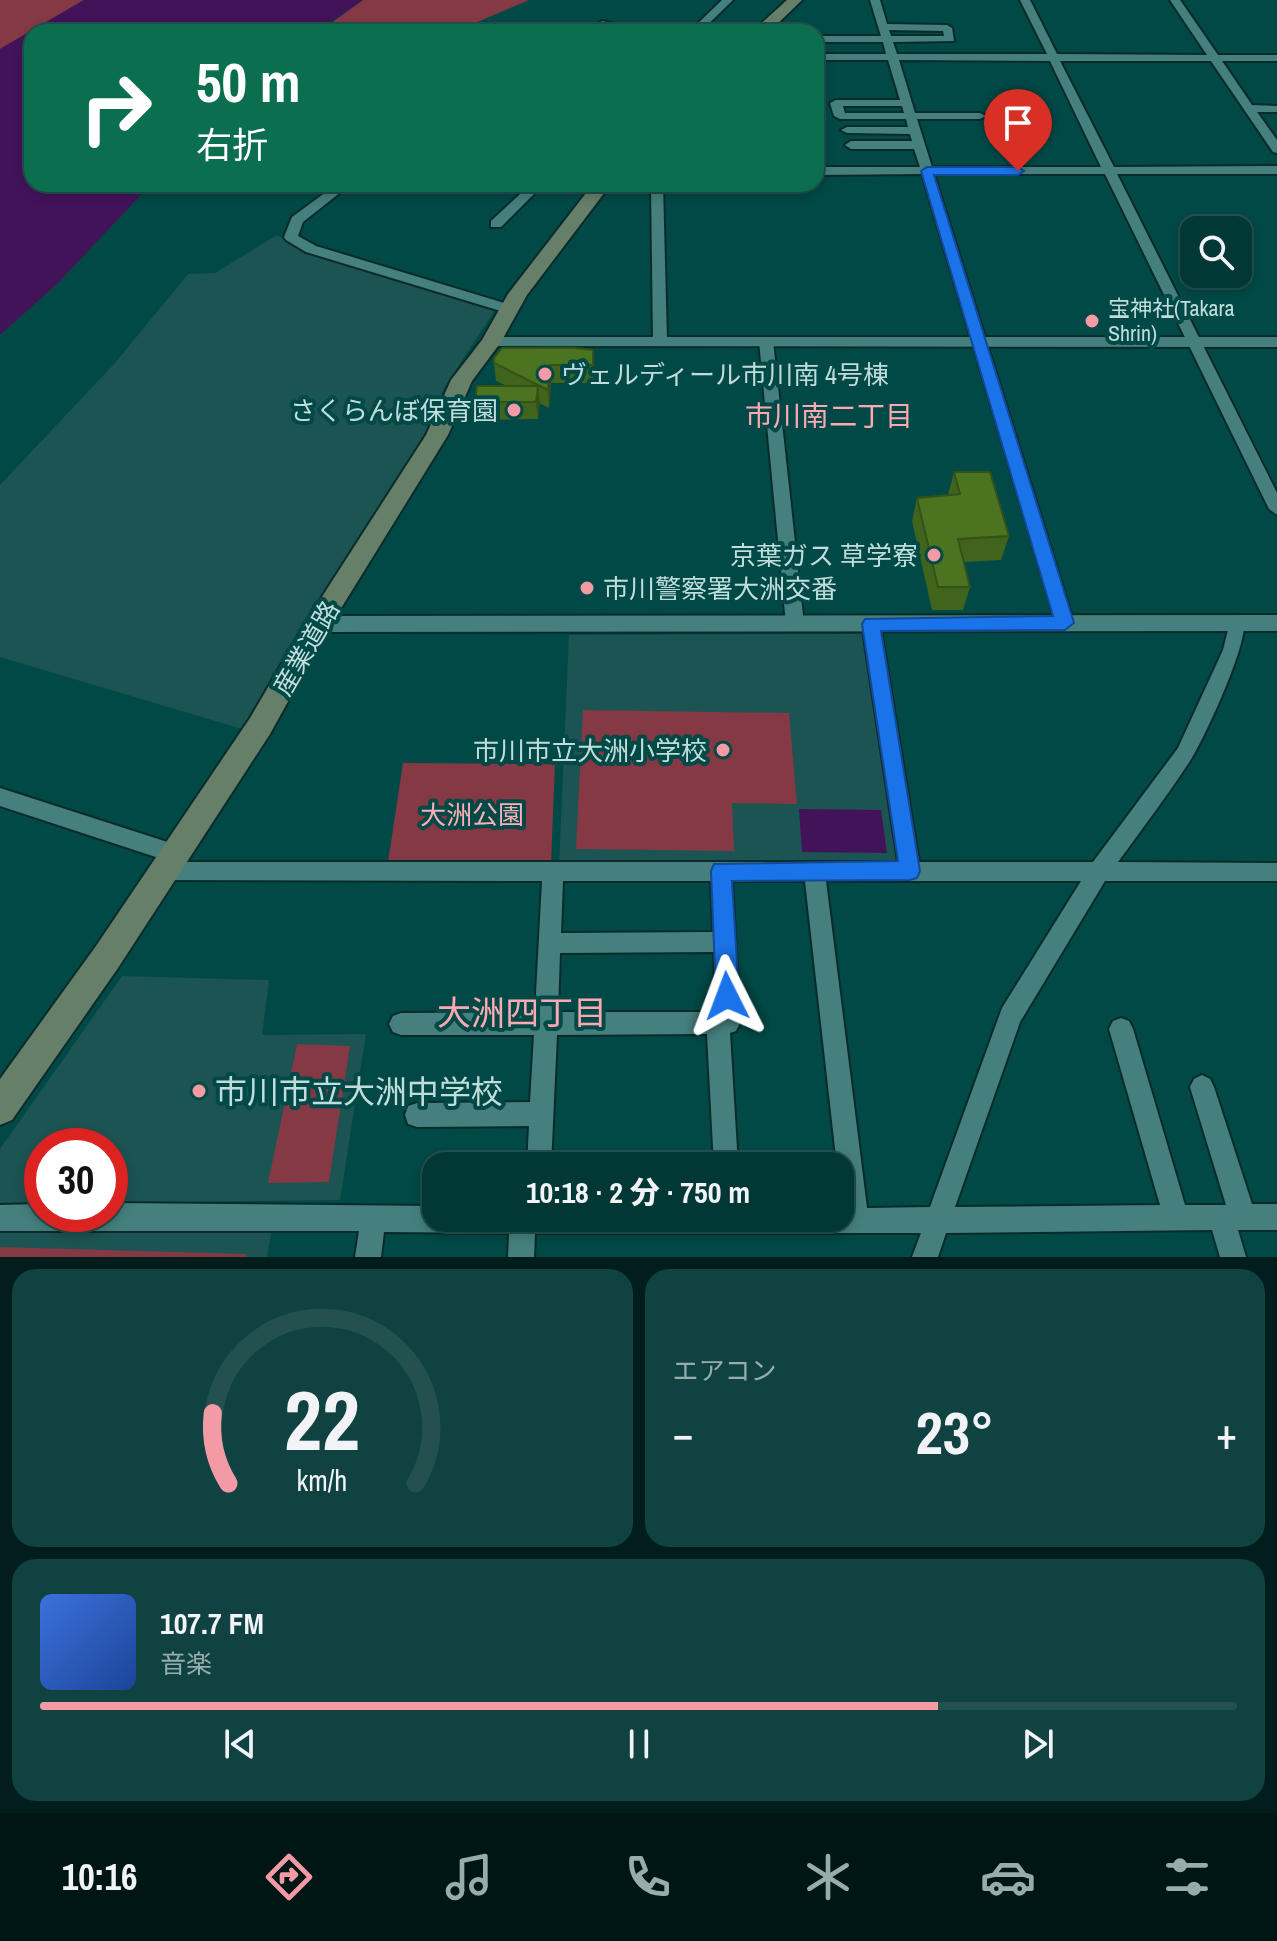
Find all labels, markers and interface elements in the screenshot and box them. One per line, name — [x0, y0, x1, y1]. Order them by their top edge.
text: 50 m — [196, 44, 301, 119]
icon: right — [64, 56, 168, 160]
pin — [984, 89, 1052, 171]
icon: arrive — [996, 101, 1040, 145]
text: 右折 — [196, 121, 268, 169]
map controls — [1180, 216, 1252, 288]
button: search — [1180, 216, 1252, 288]
place label: 宝神社(Takara Shrin) — [1108, 293, 1235, 348]
marker: 宝神社(Takara Shrin) — [1083, 312, 1101, 330]
place label: ヴェルディール市川南 4号棟 — [561, 357, 889, 392]
marker: ヴェルディール市川南 4号棟 — [536, 365, 554, 383]
place label: さくらんぼ保育園 — [290, 393, 498, 428]
district label: 市川南二丁目 — [745, 397, 913, 435]
marker: さくらんぼ保育園 — [505, 401, 523, 419]
place label: 京葉ガス 草学寮 — [730, 538, 918, 573]
marker: 京葉ガス 草学寮 — [925, 546, 943, 564]
place label: 市川警察署大洲交番 — [603, 571, 837, 606]
marker: 市川警察署大洲交番 — [578, 579, 596, 597]
street label: 産業道路 — [265, 594, 347, 702]
place label: 市川市立大洲小学校 — [473, 733, 707, 768]
marker: 市川市立大洲小学校 — [714, 741, 732, 759]
park label: 大洲公園 — [420, 797, 524, 832]
position arrow — [685, 954, 769, 1038]
district label: 大洲四丁目 — [437, 990, 607, 1036]
place label: 市川市立大洲中学校 — [215, 1070, 503, 1113]
marker: 市川市立大洲中学校 — [190, 1082, 208, 1100]
speed limit sign: 30 — [24, 1128, 128, 1232]
text: 10:18 · 2 分 · 750 m — [526, 1172, 750, 1212]
text: エアコン — [673, 1353, 777, 1388]
text: 22 — [284, 1364, 360, 1476]
text: 23° — [915, 1392, 994, 1473]
text: − — [673, 1403, 694, 1463]
text: + — [1216, 1403, 1237, 1463]
text: km/h — [297, 1461, 348, 1500]
text: 107.7 FM — [160, 1603, 264, 1643]
text: 音楽 — [160, 1646, 212, 1681]
icon: previous — [218, 1722, 262, 1766]
icon: pause — [617, 1722, 661, 1766]
icon: next — [1016, 1722, 1060, 1766]
icon: directions — [261, 1849, 317, 1905]
icon: music — [441, 1849, 497, 1905]
icon: phone — [620, 1849, 676, 1905]
icon: climate — [800, 1849, 856, 1905]
icon: car — [980, 1849, 1036, 1905]
icon: filters — [1159, 1849, 1215, 1905]
text: 10:16 — [62, 1853, 137, 1901]

